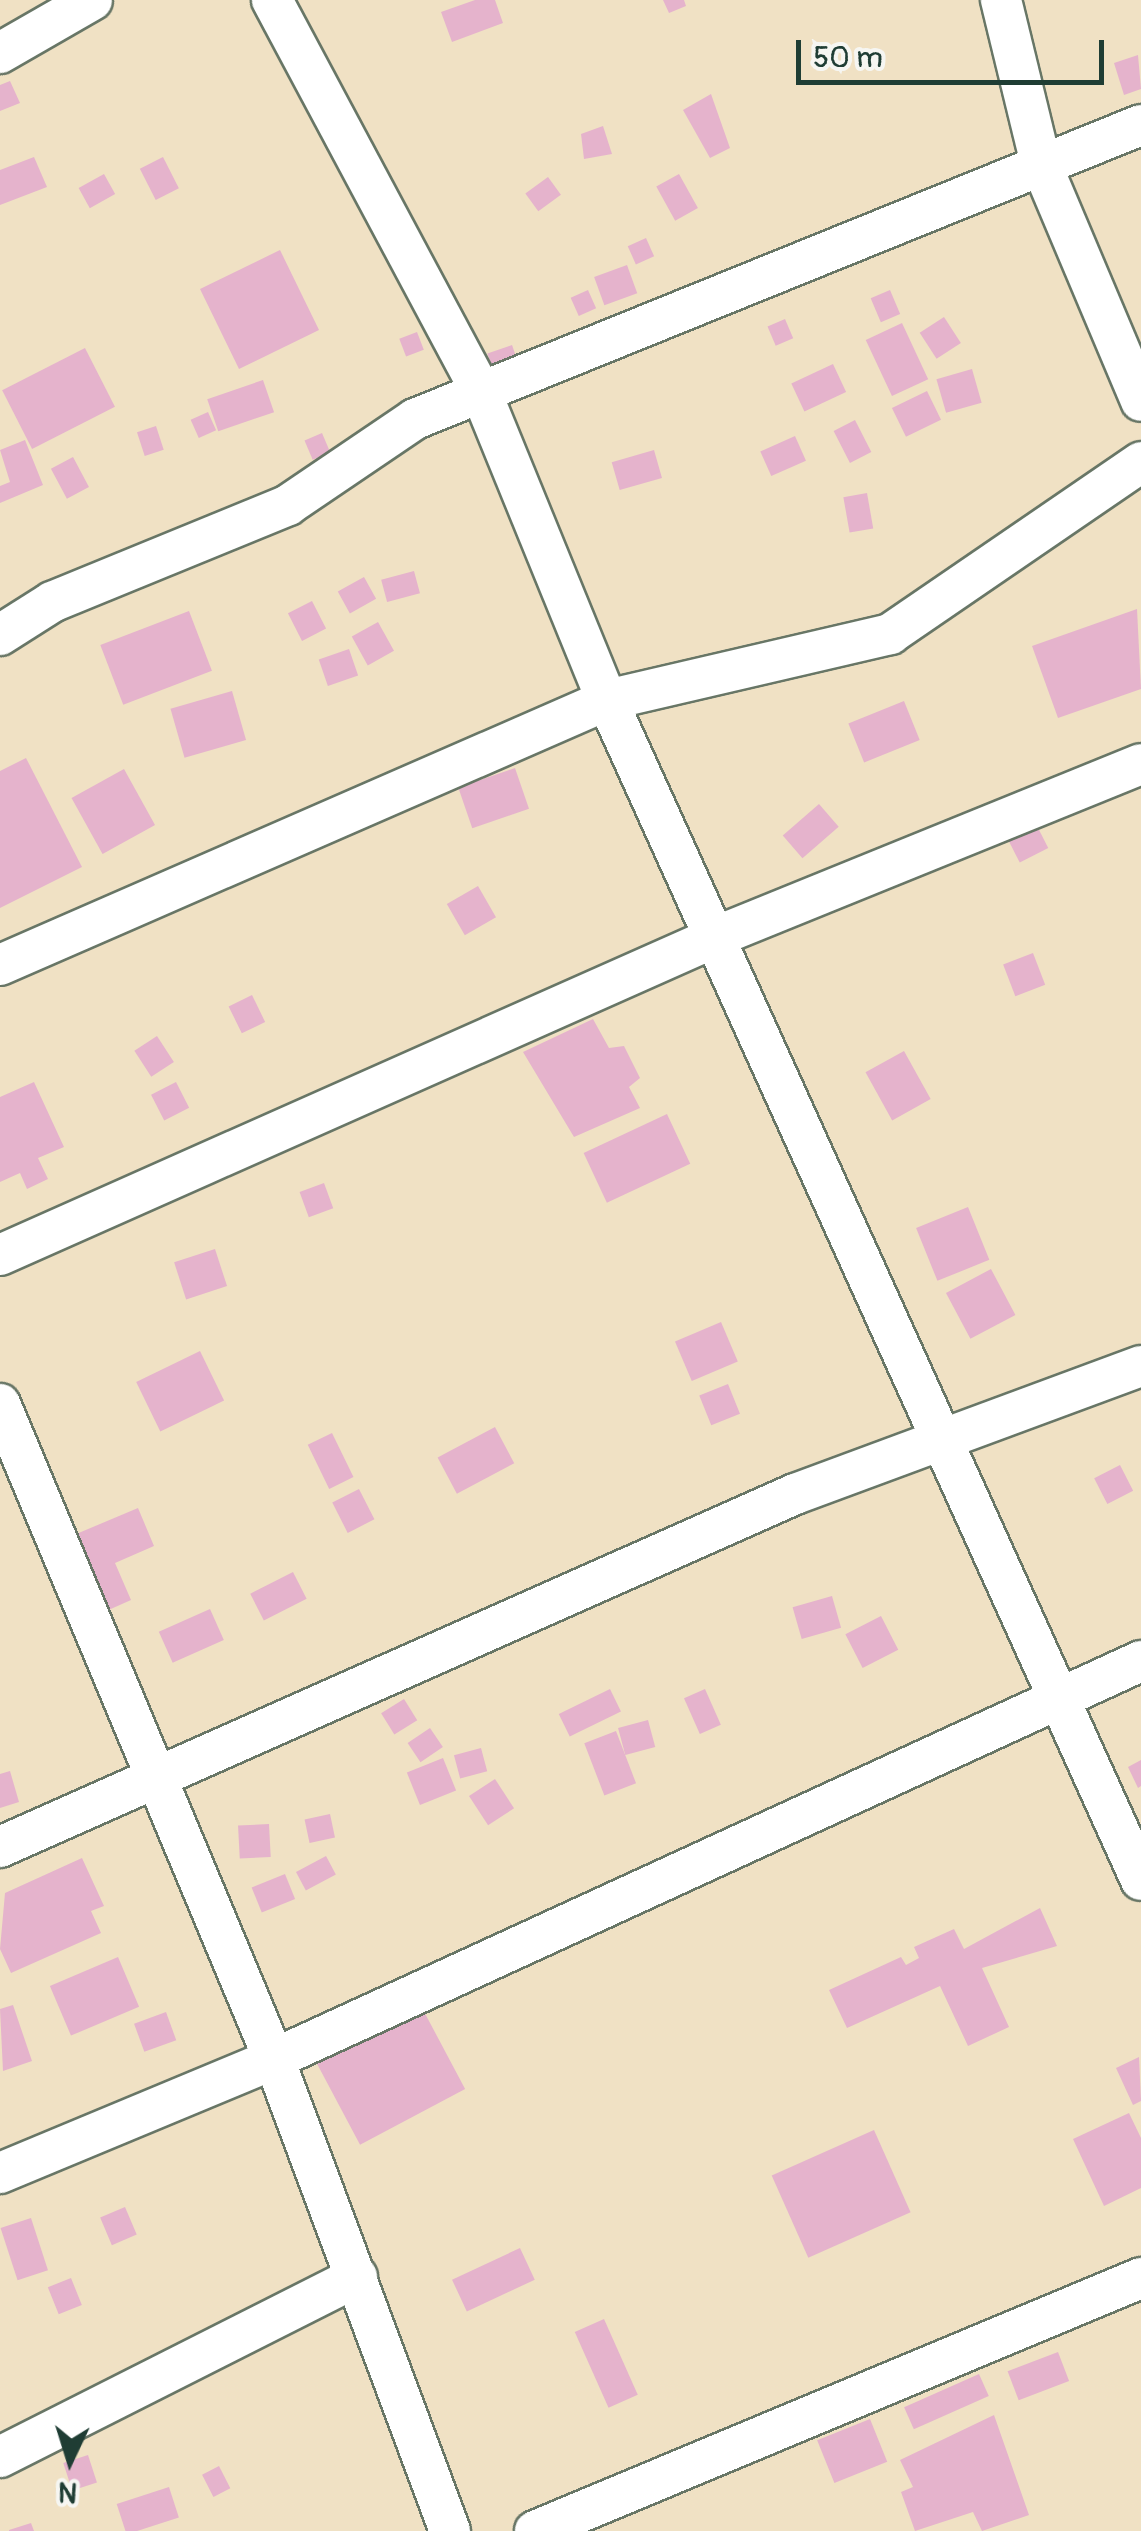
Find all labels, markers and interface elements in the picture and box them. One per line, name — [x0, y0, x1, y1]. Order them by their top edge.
scale bar — [801, 20, 1108, 82]
text: 50 m — [813, 39, 883, 76]
north arrow — [20, 2411, 120, 2511]
text: N — [57, 2473, 79, 2510]

